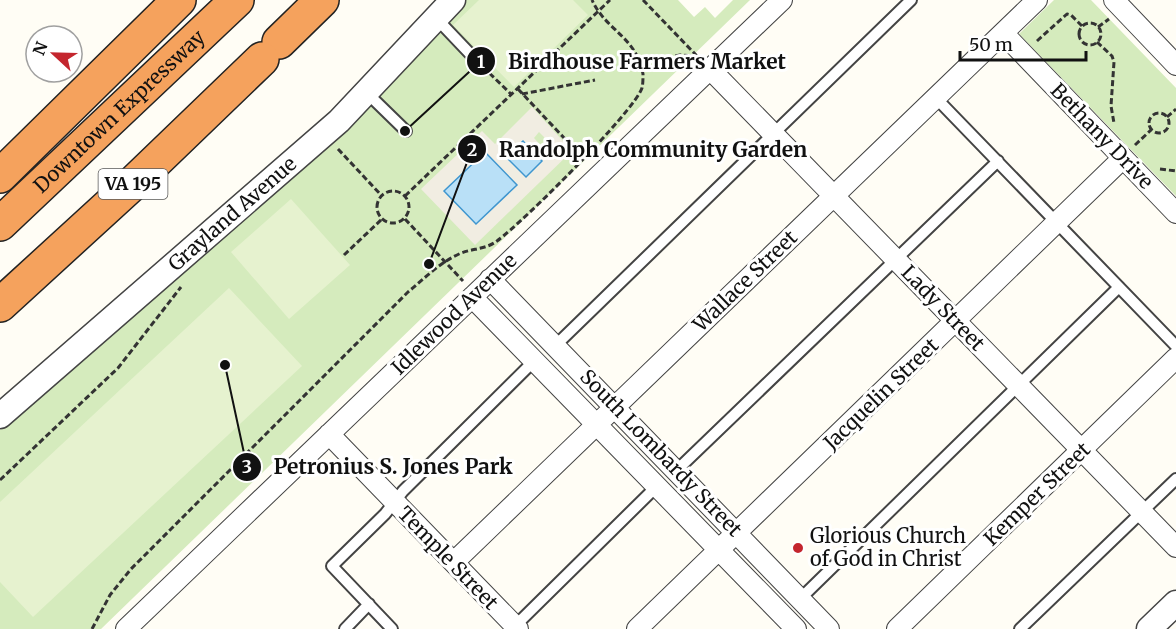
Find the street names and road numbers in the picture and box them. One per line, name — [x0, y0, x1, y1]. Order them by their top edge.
street label: Downtown Expressway — [28, 24, 210, 198]
street label: Bethany Drive — [1046, 78, 1159, 194]
street label: Grayland Avenue — [163, 151, 301, 276]
road number: VA 195 — [98, 169, 168, 199]
street label: Wallace Street — [687, 224, 802, 337]
street label: Idlewood Avenue — [386, 248, 521, 380]
street label: Lady Street — [896, 260, 990, 356]
street label: Jacquelin Street — [817, 332, 943, 455]
street label: South Lombardy Street — [575, 364, 748, 541]
street label: Kemper Street — [978, 437, 1095, 551]
street label: Temple Street — [393, 501, 504, 615]

